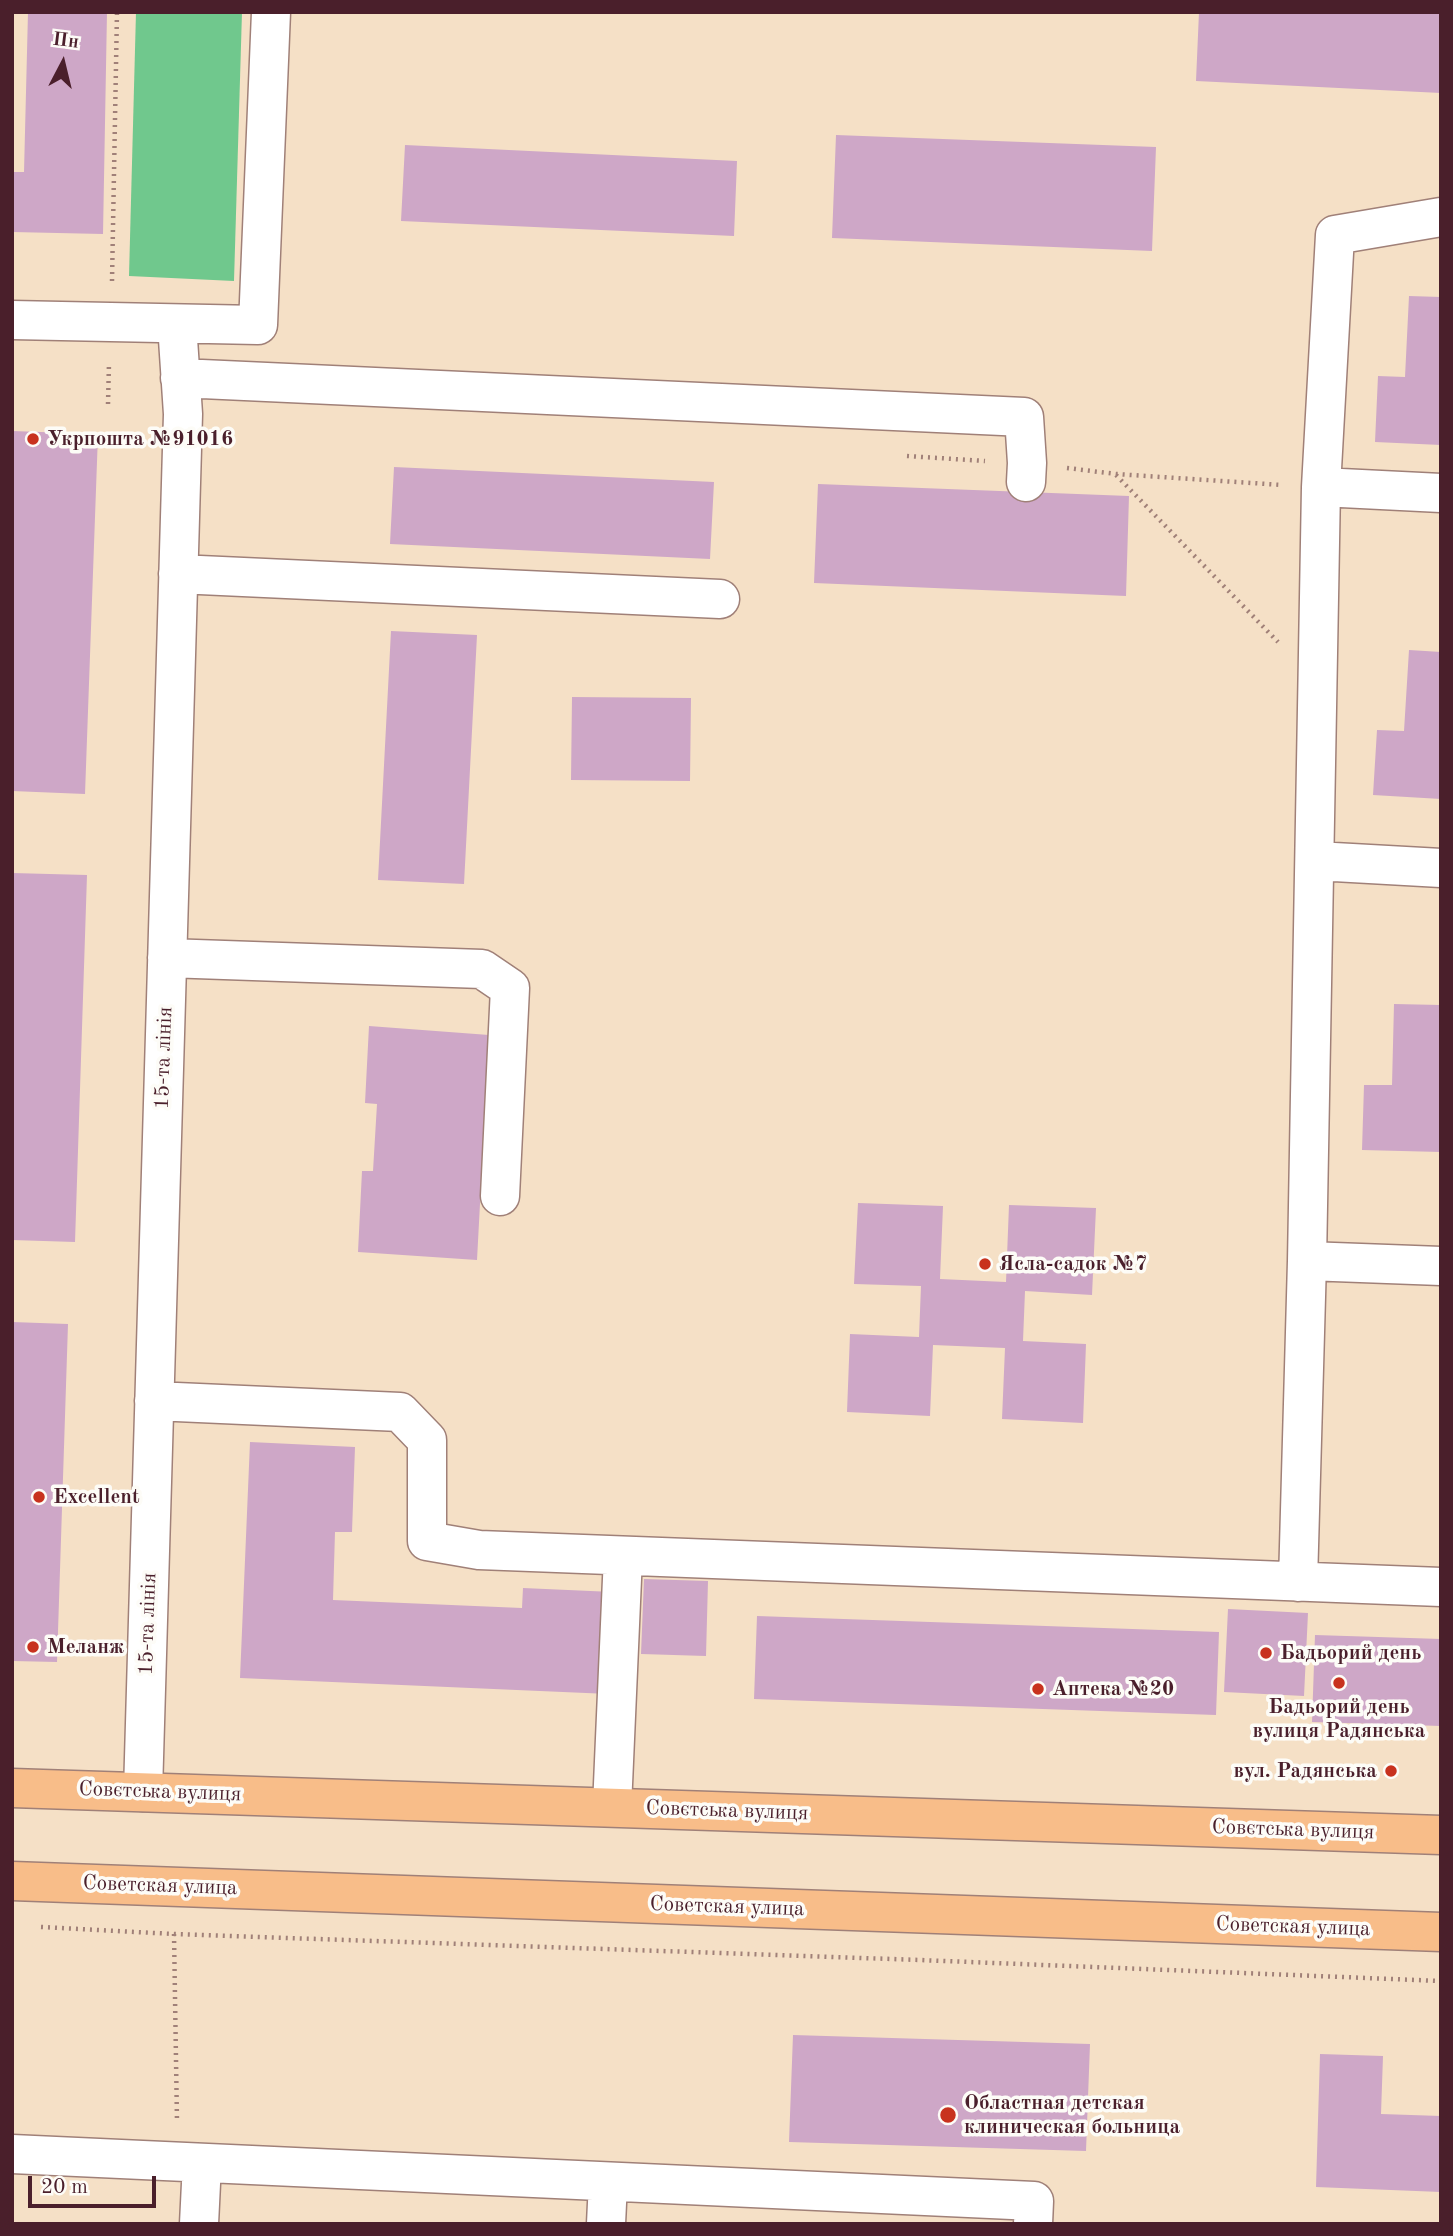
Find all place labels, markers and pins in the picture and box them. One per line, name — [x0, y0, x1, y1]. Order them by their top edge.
place label: Укрпошта №91016 — [47, 426, 233, 452]
marker: Укрпошта №91016 — [25, 431, 41, 447]
place label: Ясла-садок №7 — [999, 1251, 1147, 1277]
marker: Ясла-садок №7 — [977, 1256, 993, 1272]
place label: Excellent — [53, 1484, 140, 1510]
marker: Excellent — [31, 1489, 47, 1505]
place label: Меланж — [47, 1634, 124, 1660]
marker: Меланж — [25, 1639, 41, 1655]
place label: Бадьорий день — [1280, 1640, 1421, 1666]
marker: Бадьорий день — [1258, 1645, 1274, 1661]
marker: Бадьорий день вулиця Радянська — [1331, 1675, 1347, 1691]
place label: Аптека №20 — [1052, 1676, 1174, 1702]
marker: Аптека №20 — [1030, 1681, 1046, 1697]
place label: Бадьорий день вулиця Радянська — [1252, 1694, 1426, 1744]
place label: вул. Радянська — [1234, 1758, 1377, 1784]
marker: вул. Радянська — [1383, 1763, 1399, 1779]
place label: Областная детская клиническая больница — [964, 2090, 1180, 2140]
marker: Областная детская клиническая больница — [938, 2105, 958, 2125]

